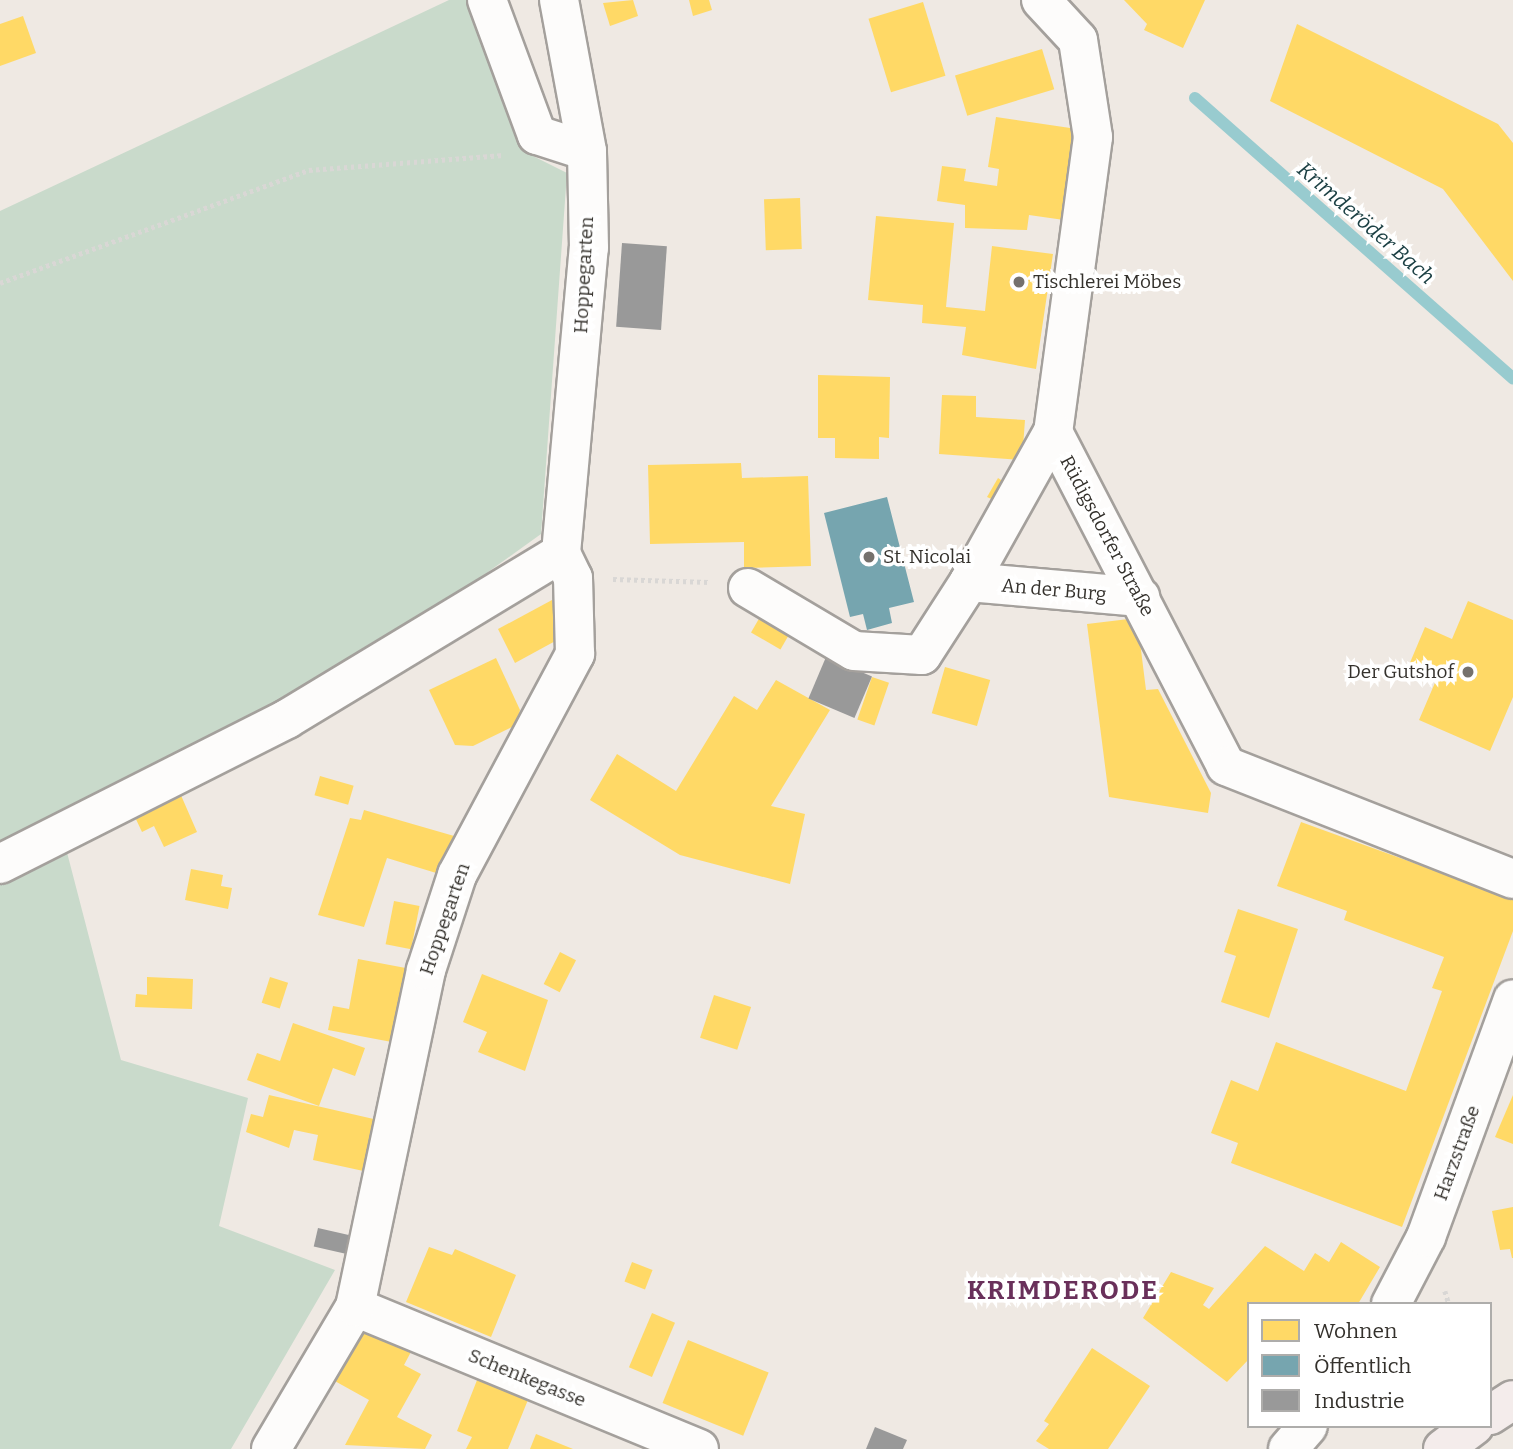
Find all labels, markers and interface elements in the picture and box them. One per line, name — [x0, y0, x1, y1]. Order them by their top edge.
water label: Krimderöder Bach — [1292, 157, 1440, 289]
street label: Hoppegarten — [570, 216, 598, 334]
place label: Tischlerei Möbes — [1033, 271, 1181, 293]
marker: Tischlerei Möbes — [1011, 274, 1027, 290]
street label: Rüdigsdorfer Straße — [1055, 452, 1159, 620]
place label: St. Nicolai — [883, 546, 971, 568]
marker: St. Nicolai — [861, 549, 877, 565]
street label: An der Burg — [1001, 574, 1107, 606]
place label: Der Gutshof — [1347, 661, 1454, 683]
marker: Der Gutshof — [1460, 664, 1476, 680]
street label: Hoppegarten — [415, 860, 475, 978]
street label: Harzstraße — [1429, 1102, 1485, 1204]
district label: KRIMDERODE — [968, 1275, 1158, 1307]
legend — [1247, 1302, 1492, 1428]
text: Wohnen — [1314, 1318, 1397, 1344]
street label: Schenkegasse — [465, 1344, 589, 1412]
text: Öffentlich — [1314, 1353, 1411, 1379]
text: Industrie — [1314, 1388, 1405, 1414]

